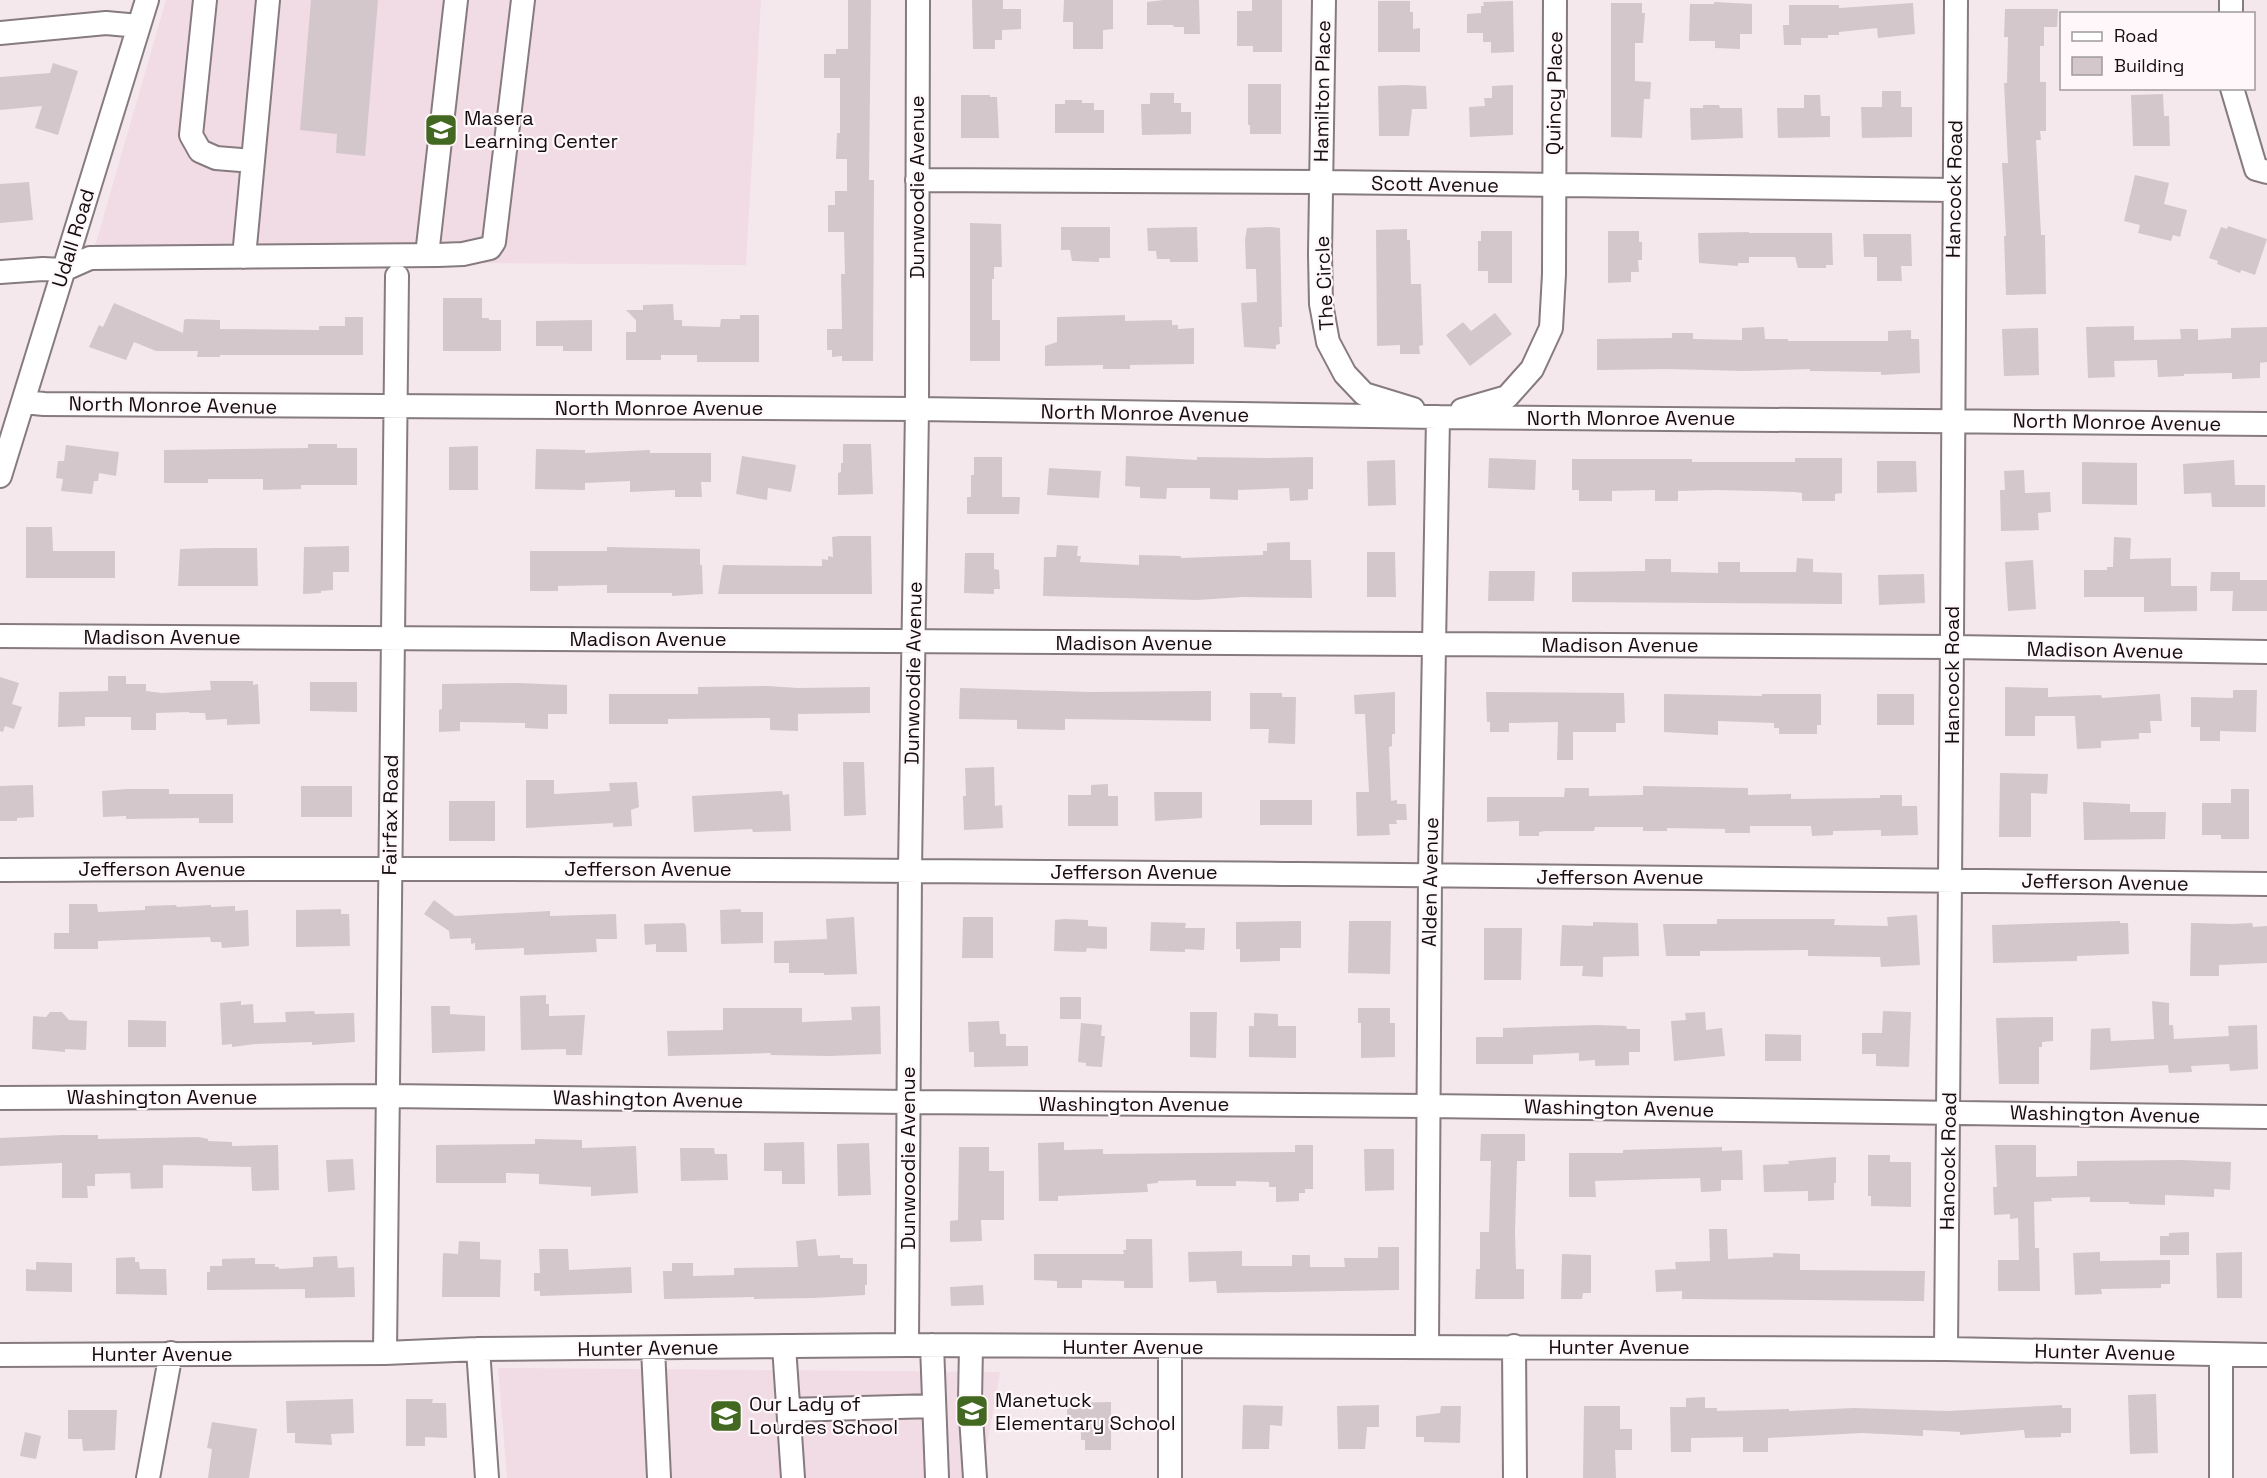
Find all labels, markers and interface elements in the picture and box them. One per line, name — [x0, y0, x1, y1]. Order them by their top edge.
legend — [2060, 12, 2255, 90]
street label: Hamilton Place — [1308, 20, 1336, 162]
text: Road — [2114, 24, 2158, 47]
street label: Quincy Place — [1540, 31, 1568, 155]
text: Building — [2114, 54, 2184, 77]
street label: Dunwoodie Avenue — [904, 95, 930, 279]
place label: Masera Learning Center — [464, 105, 618, 154]
school or university icon: Masera Learning Center — [423, 112, 459, 148]
street label: Hancock Road — [1940, 120, 1968, 258]
street label: Scott Avenue — [1371, 170, 1499, 198]
street label: Udall Road — [46, 186, 100, 290]
street label: The Circle — [1309, 235, 1339, 331]
street label: North Monroe Avenue — [68, 390, 278, 420]
street label: North Monroe Avenue — [555, 395, 763, 421]
street label: North Monroe Avenue — [1040, 398, 1250, 428]
street label: North Monroe Avenue — [1527, 405, 1735, 431]
street label: North Monroe Avenue — [2012, 407, 2222, 437]
street label: Dunwoodie Avenue — [898, 581, 928, 765]
street label: Hancock Road — [1939, 606, 1965, 744]
street label: Madison Avenue — [84, 624, 240, 650]
street label: Madison Avenue — [570, 626, 726, 652]
street label: Madison Avenue — [1056, 630, 1212, 656]
street label: Madison Avenue — [1542, 632, 1698, 658]
street label: Madison Avenue — [2026, 636, 2184, 664]
street label: Fairfax Road — [376, 754, 404, 876]
street label: Alden Avenue — [1416, 817, 1444, 947]
street label: Jefferson Avenue — [78, 856, 246, 882]
street label: Jefferson Avenue — [564, 856, 732, 882]
street label: Jefferson Avenue — [1050, 859, 1218, 885]
street label: Jefferson Avenue — [1536, 864, 1704, 890]
street label: Jefferson Avenue — [2021, 868, 2189, 896]
street label: Dunwoodie Avenue — [895, 1066, 921, 1250]
street label: Washington Avenue — [67, 1084, 257, 1110]
street label: Washington Avenue — [553, 1084, 743, 1114]
street label: Washington Avenue — [1039, 1091, 1229, 1117]
street label: Hancock Road — [1934, 1092, 1962, 1230]
street label: Washington Avenue — [1524, 1093, 1714, 1123]
street label: Washington Avenue — [2010, 1099, 2200, 1129]
street label: Hunter Avenue — [577, 1334, 719, 1362]
street label: Hunter Avenue — [1062, 1334, 1204, 1360]
street label: Hunter Avenue — [1548, 1334, 1690, 1360]
street label: Hunter Avenue — [2034, 1338, 2176, 1366]
street label: Hunter Avenue — [91, 1341, 233, 1367]
place label: Manetuck Elementary School — [995, 1387, 1176, 1436]
place label: Our Lady of Lourdes School — [749, 1391, 898, 1440]
school or university icon: Manetuck Elementary School — [954, 1393, 990, 1429]
school or university icon: Our Lady of Lourdes School — [708, 1398, 744, 1434]

